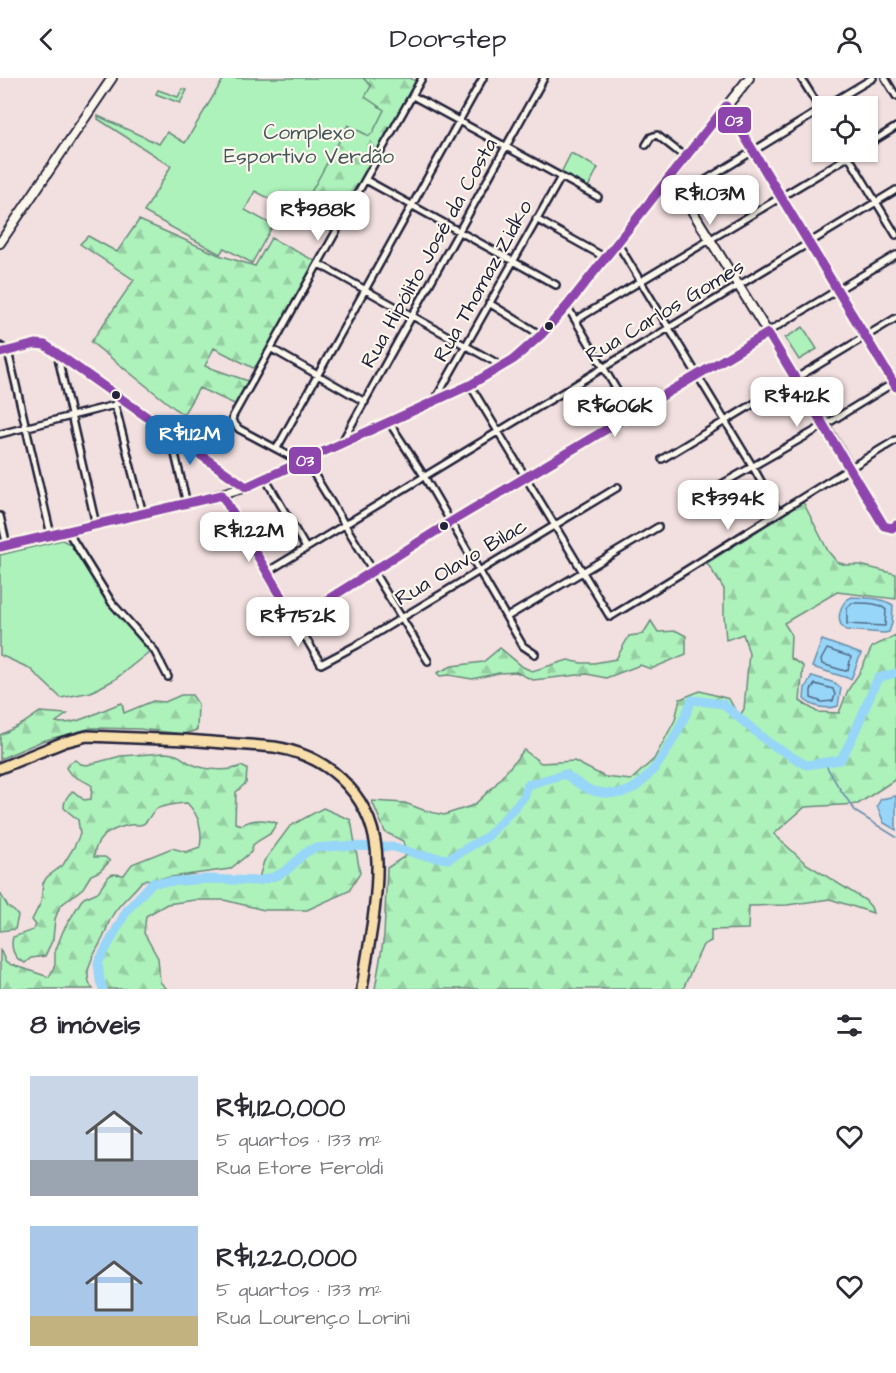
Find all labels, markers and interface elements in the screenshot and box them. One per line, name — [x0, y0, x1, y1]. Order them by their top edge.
text: Doorstep — [390, 20, 506, 58]
icon: back — [30, 23, 63, 56]
icon: person — [833, 23, 866, 56]
map controls — [812, 96, 878, 162]
button: locate — [812, 96, 878, 162]
line badge: 03 — [717, 106, 752, 134]
text: 03 — [725, 110, 744, 132]
park label: Complexo Esportivo Verdão — [224, 118, 394, 172]
street label: Rua Hipólito José da Costa — [354, 133, 505, 374]
pin: R$1.03M — [655, 175, 765, 226]
text: R$1.03M — [675, 180, 745, 208]
pin: R$988K — [269, 191, 367, 242]
street label: Rua Thomaz Zidko — [426, 195, 540, 367]
text: R$988K — [281, 196, 355, 224]
street label: Rua Carlos Gomes — [580, 252, 750, 370]
unlabelled marker — [543, 320, 555, 332]
pin: R$412K — [748, 377, 846, 428]
text: R$412K — [764, 382, 830, 410]
pin: R$606K — [566, 387, 664, 438]
unlabelled marker — [110, 389, 122, 401]
text: R$606K — [577, 392, 653, 420]
pin: R$1.12M — [135, 415, 245, 466]
text: R$1.12M — [159, 420, 221, 448]
line badge: 03 — [288, 446, 322, 475]
text: 03 — [296, 450, 315, 472]
pin: R$394K — [679, 480, 777, 531]
text: R$394K — [692, 485, 764, 513]
street label: Rua Olavo Bilac — [390, 511, 532, 613]
pin: R$1.22M — [194, 512, 304, 563]
text: R$1.22M — [214, 517, 284, 545]
unlabelled marker — [438, 520, 450, 532]
pin: R$752K — [249, 597, 347, 648]
text: R$752K — [260, 602, 336, 630]
text: 8 imóveis — [30, 1007, 141, 1043]
icon: filters — [833, 1009, 866, 1042]
text: R$1,120,000 — [216, 1090, 345, 1126]
icon: home — [78, 1100, 150, 1172]
icon: heart — [833, 1120, 866, 1153]
text: 5 quartos · 133 m² — [216, 1126, 382, 1154]
text: Rua Etore Feroldi — [216, 1154, 383, 1182]
text: R$1,220,000 — [216, 1240, 357, 1276]
icon: home — [78, 1250, 150, 1322]
icon: heart — [833, 1270, 866, 1303]
text: 5 quartos · 133 m² — [216, 1276, 382, 1304]
text: Rua Lourenço Lorini — [216, 1304, 410, 1332]

